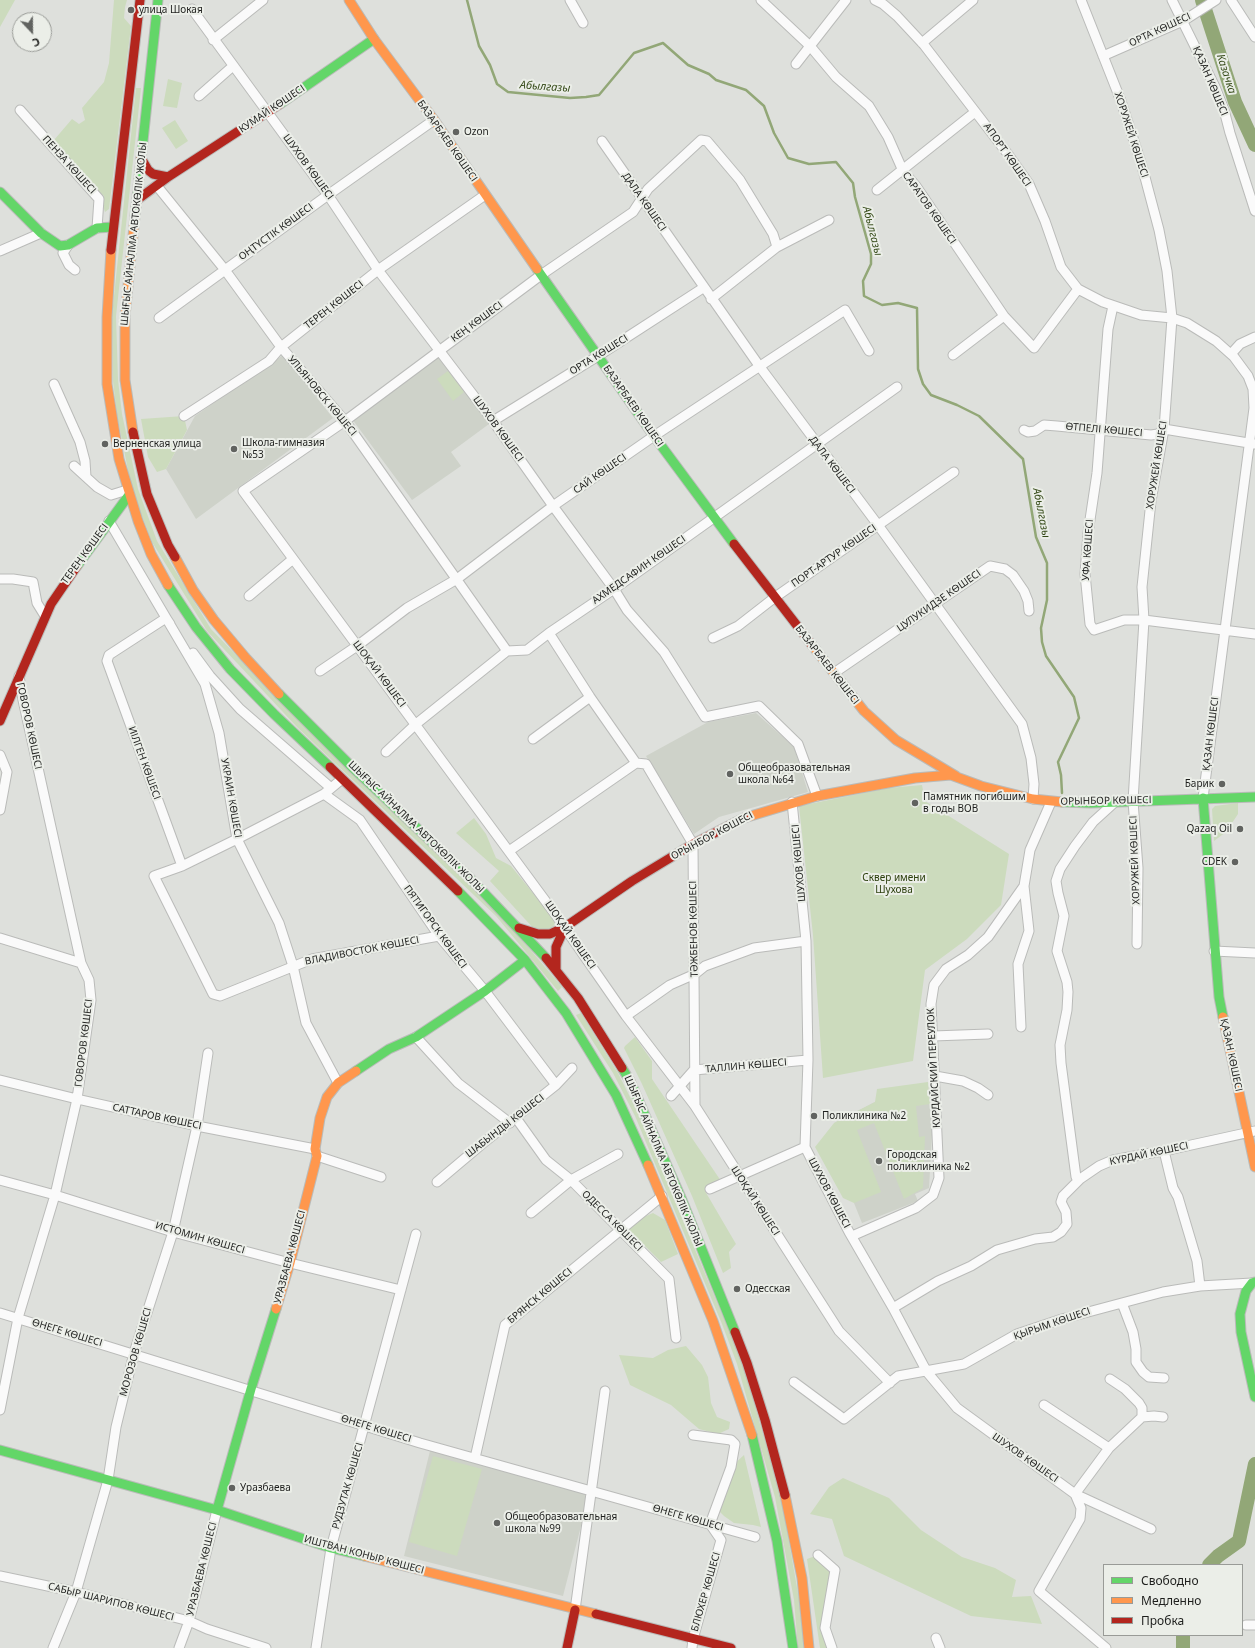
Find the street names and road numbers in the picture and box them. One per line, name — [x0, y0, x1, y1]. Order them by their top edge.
street label: ОРТА КӨШЕСІ — [1127, 11, 1193, 49]
street label: ҚАЗАН КӨШЕСІ — [1190, 44, 1230, 118]
street label: КУМАЙ КӨШЕСІ — [237, 82, 307, 136]
street label: ХОРУЖЕЙ КӨШЕСІ — [1112, 91, 1150, 179]
street label: БАЗАРБАЕВ КӨШЕСІ — [414, 98, 480, 184]
street label: АПОРТ КӨШЕСІ — [981, 121, 1033, 189]
street label: ШУХОВ КӨШЕСІ — [280, 132, 336, 202]
street label: ПЕНЗА КӨШЕСІ — [40, 133, 98, 197]
street label: ШЫҒЫС АЙНАЛМА АВТОКӨЛІК ЖОЛЫ — [118, 142, 150, 326]
street label: ДАЛА КӨШЕСІ — [619, 170, 669, 234]
street label: САРАТОВ КӨШЕСІ — [900, 170, 958, 246]
street label: ОҢТҮСТІК КӨШЕСІ — [236, 201, 316, 263]
street label: ТЕРЕҢ КӨШЕСІ — [302, 278, 366, 332]
street label: КЕҢ КӨШЕСІ — [449, 299, 505, 345]
street label: ОРТА КӨШЕСІ — [568, 332, 630, 378]
street label: УЛЬЯНОВСК КӨШЕСІ — [285, 354, 359, 438]
street label: БАЗАРБАЕВ КӨШЕСІ — [600, 363, 666, 449]
street label: ШУХОВ КӨШЕСІ — [470, 394, 526, 464]
street label: ХОРУЖЕЙ КӨШЕСІ — [1144, 420, 1170, 510]
street label: ӨТПЕЛІ КӨШЕСІ — [1065, 421, 1143, 439]
street label: ДАЛА КӨШЕСІ — [807, 434, 857, 496]
street label: САЙ КӨШЕСІ — [571, 451, 629, 497]
street label: УФА КӨШЕСІ — [1080, 519, 1096, 581]
street label: ТЕРЕҢ КӨШЕСІ — [59, 521, 111, 587]
street label: ПОРТ-АРТУР КӨШЕСІ — [789, 522, 879, 590]
street label: АХМЕДСАФИН КӨШЕСІ — [590, 533, 688, 607]
street label: ЦУЛУКИДЗЕ КӨШЕСІ — [895, 567, 983, 635]
street label: БАЗАРБАЕВ КӨШЕСІ — [792, 623, 862, 707]
street label: ШОҚАЙ КӨШЕСІ — [350, 638, 408, 710]
street label: ГОВОРОВ КӨШЕСІ — [14, 682, 44, 770]
street label: ҚАЗАН КӨШЕСІ — [1201, 696, 1221, 772]
street label: ИІЛГЕН КӨШЕСІ — [125, 725, 163, 801]
street label: УКРАИН КӨШЕСІ — [218, 757, 244, 839]
street label: ШЫҒЫС АЙНАЛМА АВТОКӨЛІК ЖОЛЫ — [345, 759, 487, 895]
street label: ОРЫНБОР КӨШЕСІ — [1060, 794, 1152, 808]
street label: ОРЫНБОР КӨШЕСІ — [669, 809, 755, 863]
street label: ХОРУЖЕЙ КӨШЕСІ — [1127, 815, 1143, 905]
street label: ШУХОВ КӨШЕСІ — [790, 824, 808, 902]
street label: ТӘЖБЕНОВ КӨШЕСІ — [687, 881, 701, 977]
street label: ПЯТИГОРСК КӨШЕСІ — [401, 883, 469, 971]
street label: ШОҚАЙ КӨШЕСІ — [542, 899, 598, 971]
street label: ВЛАДИВОСТОК КӨШЕСІ — [304, 934, 420, 968]
street label: ГОВОРОВ КӨШЕСІ — [73, 998, 95, 1088]
street label: КУРДАЙСКИЙ ПЕРЕУЛОК — [925, 1008, 943, 1128]
street label: ҚАЗАН КӨШЕСІ — [1217, 1017, 1245, 1093]
street label: ТАЛЛИН КӨШЕСІ — [705, 1056, 787, 1076]
street label: ШЫҒЫС АЙНАЛМА АВТОКӨЛІК ЖОЛЫ — [621, 1074, 705, 1248]
street label: ШАБЫНДЫ КӨШЕСІ — [463, 1092, 547, 1160]
street label: САТТАРОВ КӨШЕСІ — [111, 1102, 203, 1132]
street label: КҮРДАЙ КӨШЕСІ — [1109, 1140, 1189, 1168]
street label: ШУХОВ КӨШЕСІ — [805, 1156, 853, 1230]
street label: ШОҚАЙ КӨШЕСІ — [728, 1164, 782, 1238]
street label: ОДЕССА КӨШЕСІ — [579, 1188, 645, 1254]
street label: УРАЗБАЕВА КӨШЕСІ — [272, 1209, 308, 1305]
street label: ИСТОМИН КӨШЕСІ — [154, 1219, 246, 1257]
street label: БРЯНСК КӨШЕСІ — [505, 1266, 575, 1326]
street label: ҚЫРЫМ КӨШЕСІ — [1012, 1305, 1092, 1343]
street label: МОРОЗОВ КӨШЕСІ — [118, 1306, 154, 1398]
street label: ӨНЕГЕ КӨШЕСІ — [30, 1317, 104, 1349]
street label: ӨНЕГЕ КӨШЕСІ — [339, 1413, 413, 1445]
street label: ШУХОВ КӨШЕСІ — [990, 1431, 1060, 1485]
street label: РУДЗУТАК КӨШЕСІ — [330, 1441, 366, 1531]
street label: ӨНЕГЕ КӨШЕСІ — [651, 1502, 725, 1534]
street label: УРАЗБАЕВА КӨШЕСІ — [185, 1521, 219, 1617]
street label: ИШТВАН КОНЫР КӨШЕСІ — [303, 1533, 425, 1577]
street label: БЛЮХЕР КӨШЕСІ — [689, 1551, 723, 1633]
street label: САБЫР ШАРИПОВ КӨШЕСІ — [47, 1581, 175, 1623]

